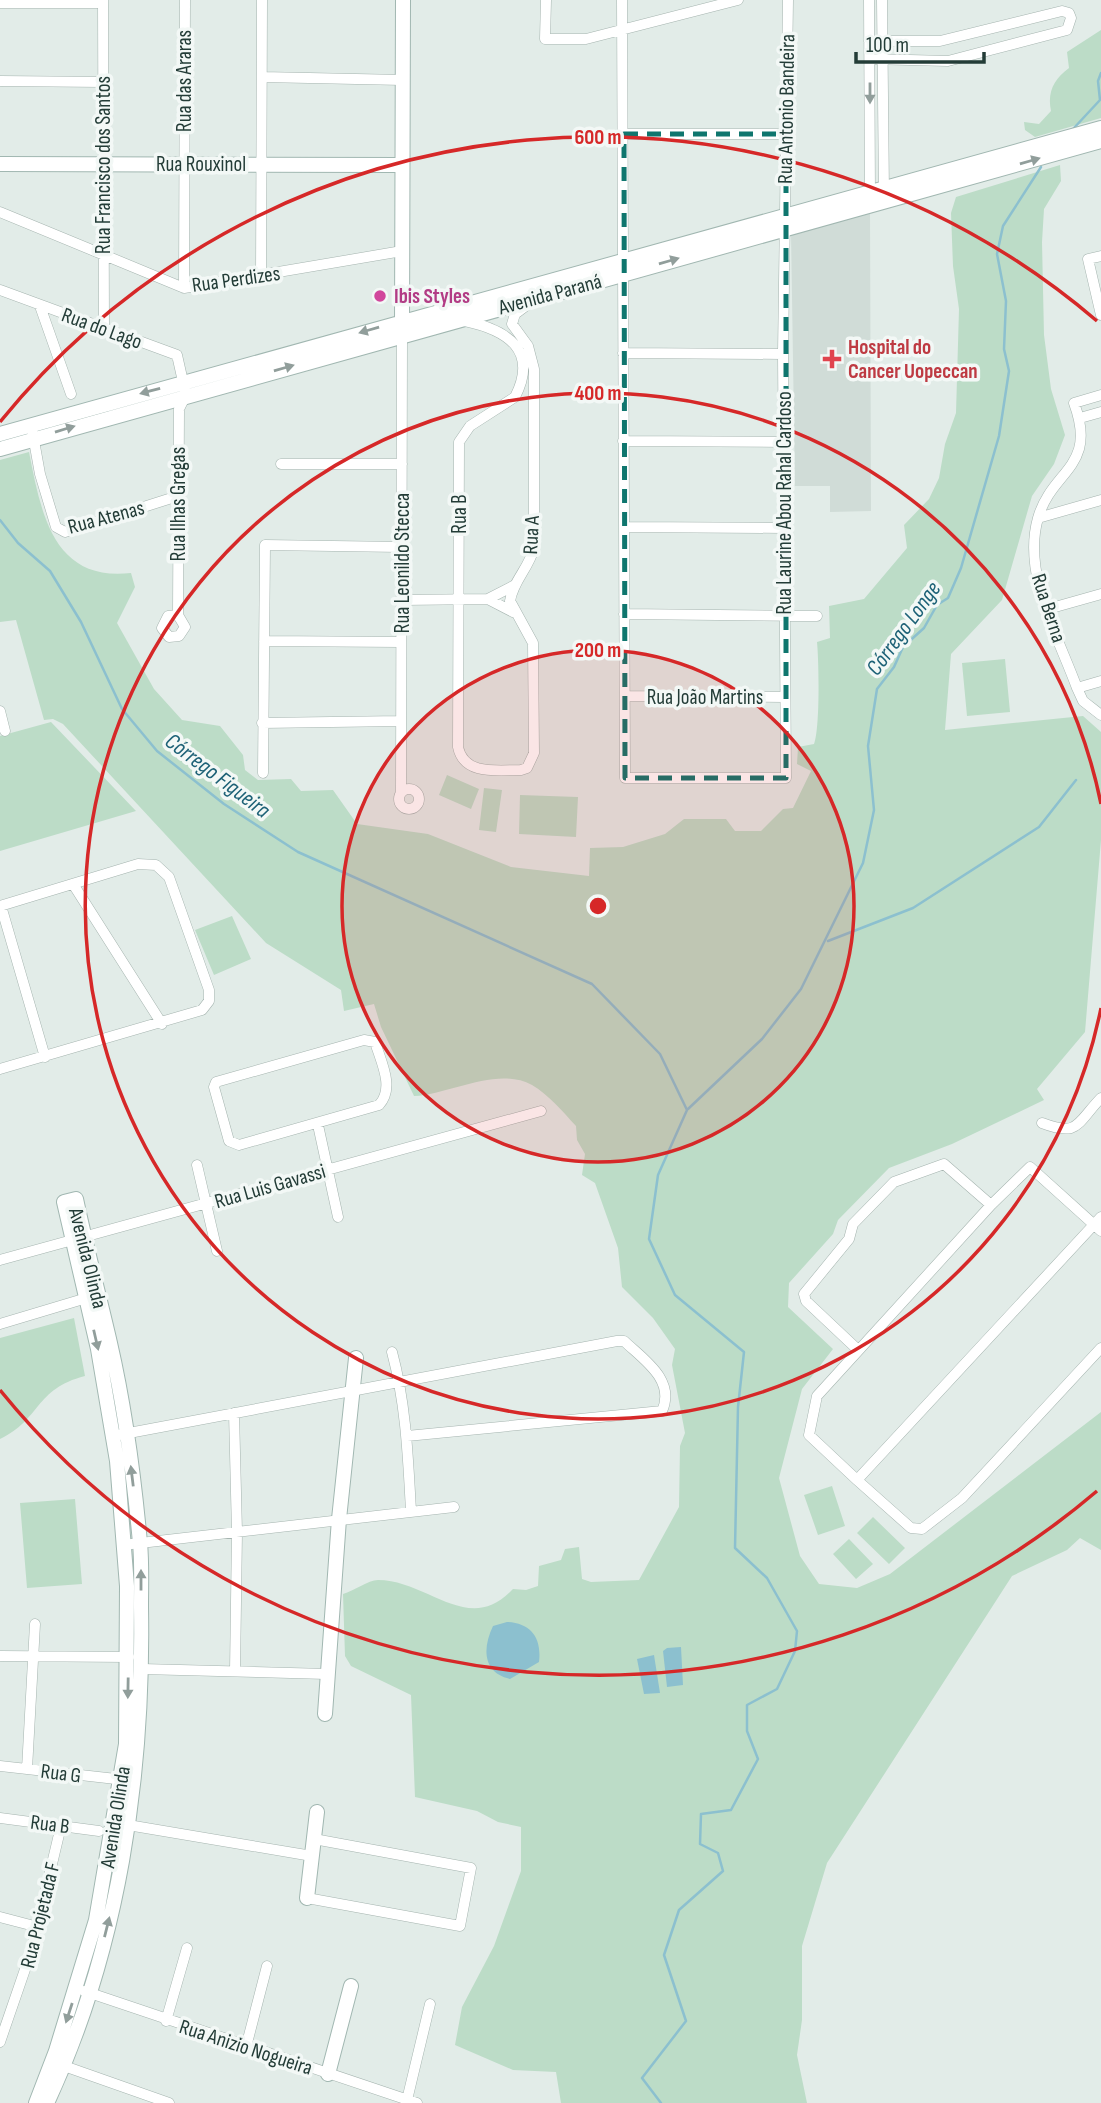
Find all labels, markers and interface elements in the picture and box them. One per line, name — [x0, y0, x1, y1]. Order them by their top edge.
scale bar — [856, 21, 984, 65]
street label: Rua das Araras — [172, 30, 197, 132]
text: 100 m — [866, 33, 909, 58]
street label: Rua Antonio Bandeira — [773, 34, 800, 184]
street label: Rua Francisco dos Santos — [91, 76, 116, 254]
one-way arrow — [864, 82, 876, 104]
text: 600 m — [574, 125, 622, 150]
street label: Rua Rouxinol — [156, 152, 246, 177]
one-way arrow — [1019, 155, 1040, 165]
one-way arrow — [658, 255, 680, 266]
street label: Rua Perdizes — [190, 261, 282, 298]
street label: Avenida Paraná — [495, 269, 604, 321]
place label: Ibis Styles — [394, 284, 470, 309]
marker: Ibis Styles — [372, 288, 388, 304]
street label: Rua do Lago — [58, 302, 145, 355]
one-way arrow — [358, 325, 380, 336]
place label: Hospital do Cancer Uopeccan — [848, 335, 978, 384]
marker: Hospital do Cancer Uopeccan — [822, 349, 842, 369]
one-way arrow — [274, 362, 295, 372]
text: 400 m — [575, 381, 621, 406]
one-way arrow — [139, 386, 161, 397]
street label: Rua Laurine Abou Rahal Cardoso — [772, 391, 797, 615]
one-way arrow — [55, 424, 76, 434]
street label: Rua Ilhas Gregas — [166, 447, 191, 561]
street label: Rua Leonildo Stecca — [390, 493, 415, 633]
street label: Rua B — [447, 494, 472, 534]
street label: Rua Atenas — [65, 495, 147, 540]
street label: Rua A — [518, 514, 545, 555]
street label: Rua Berna — [1026, 571, 1071, 646]
water label: Córrego Longe — [860, 576, 947, 681]
text: 200 m — [575, 638, 621, 663]
street label: Rua João Martins — [647, 685, 763, 710]
water label: Córrego Figueira — [159, 727, 276, 825]
centre of rings — [586, 894, 610, 918]
street label: Rua Luis Gavassi — [212, 1159, 328, 1214]
street label: Avenida Olinda — [63, 1204, 112, 1311]
one-way arrow — [91, 1330, 102, 1352]
one-way arrow — [126, 1465, 137, 1487]
one-way arrow — [135, 1569, 147, 1591]
one-way arrow — [122, 1677, 134, 1699]
street label: Rua G — [39, 1759, 83, 1788]
street label: Avenida Olinda — [95, 1764, 136, 1871]
street label: Rua B — [29, 1810, 71, 1839]
street label: Rua Projetada F — [15, 1860, 66, 1971]
one-way arrow — [102, 1916, 113, 1938]
one-way arrow — [63, 2003, 73, 2024]
street label: Rua Anizio Nogueira — [176, 2014, 315, 2081]

